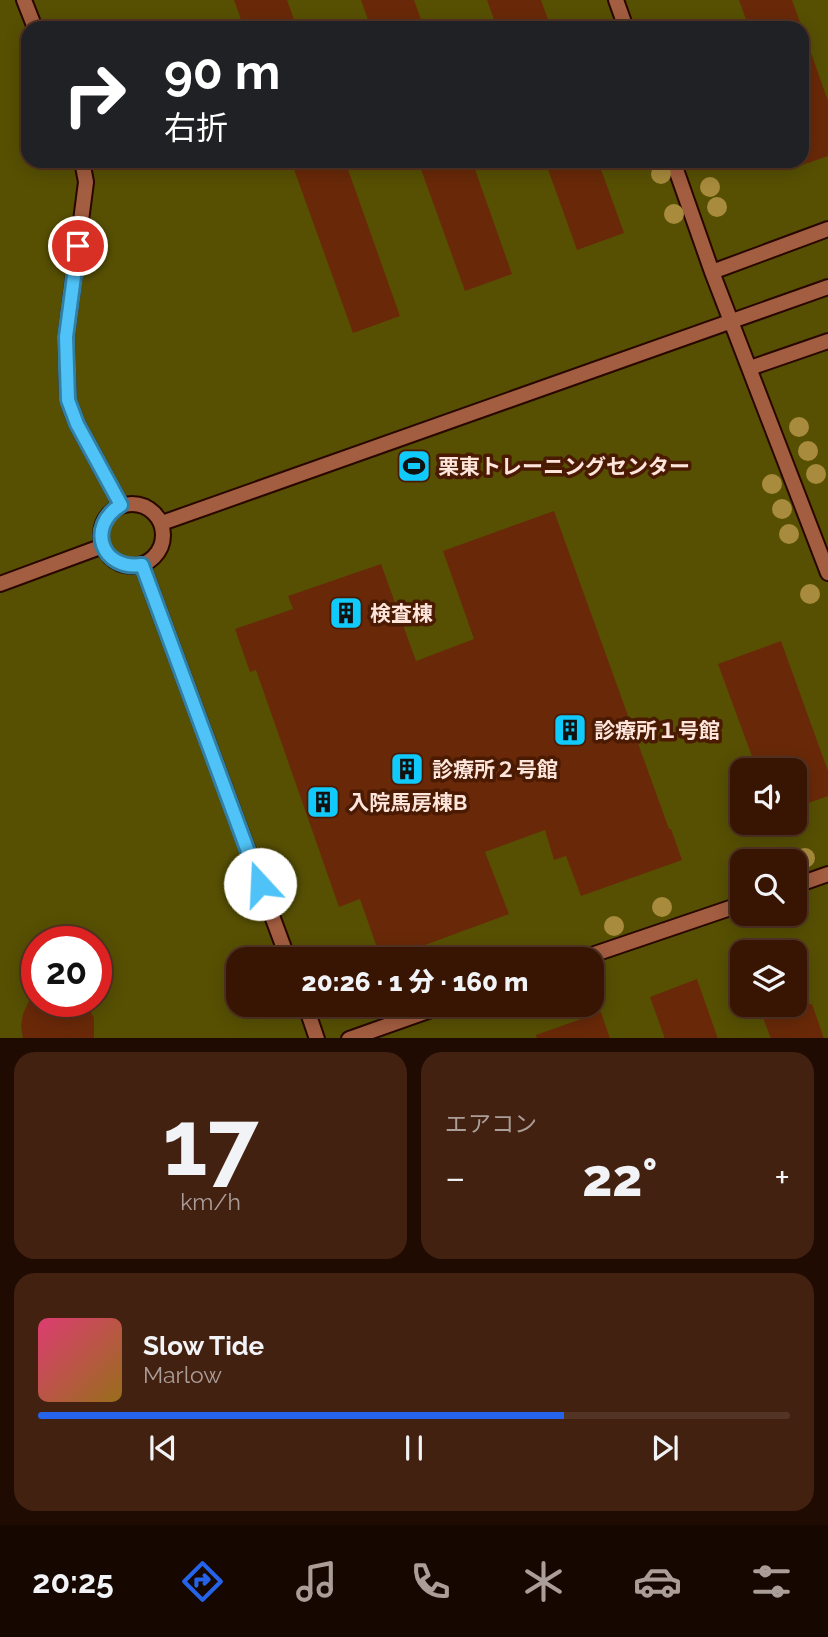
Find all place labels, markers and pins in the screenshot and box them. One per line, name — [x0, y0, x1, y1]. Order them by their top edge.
pin — [48, 216, 108, 276]
sports icon: 栗東トレーニングセンター — [395, 447, 433, 485]
place label: 栗東トレーニングセンター — [438, 454, 690, 479]
building icon: 検査棟 — [327, 594, 365, 632]
place label: 検査棟 — [370, 601, 433, 626]
building icon: 診療所１号館 — [551, 711, 589, 749]
place label: 診療所１号館 — [594, 718, 720, 743]
building icon: 診療所２号館 — [388, 750, 426, 788]
place label: 診療所２号館 — [432, 757, 558, 782]
building icon: 入院馬房棟B — [304, 783, 342, 821]
place label: 入院馬房棟B — [348, 790, 467, 815]

